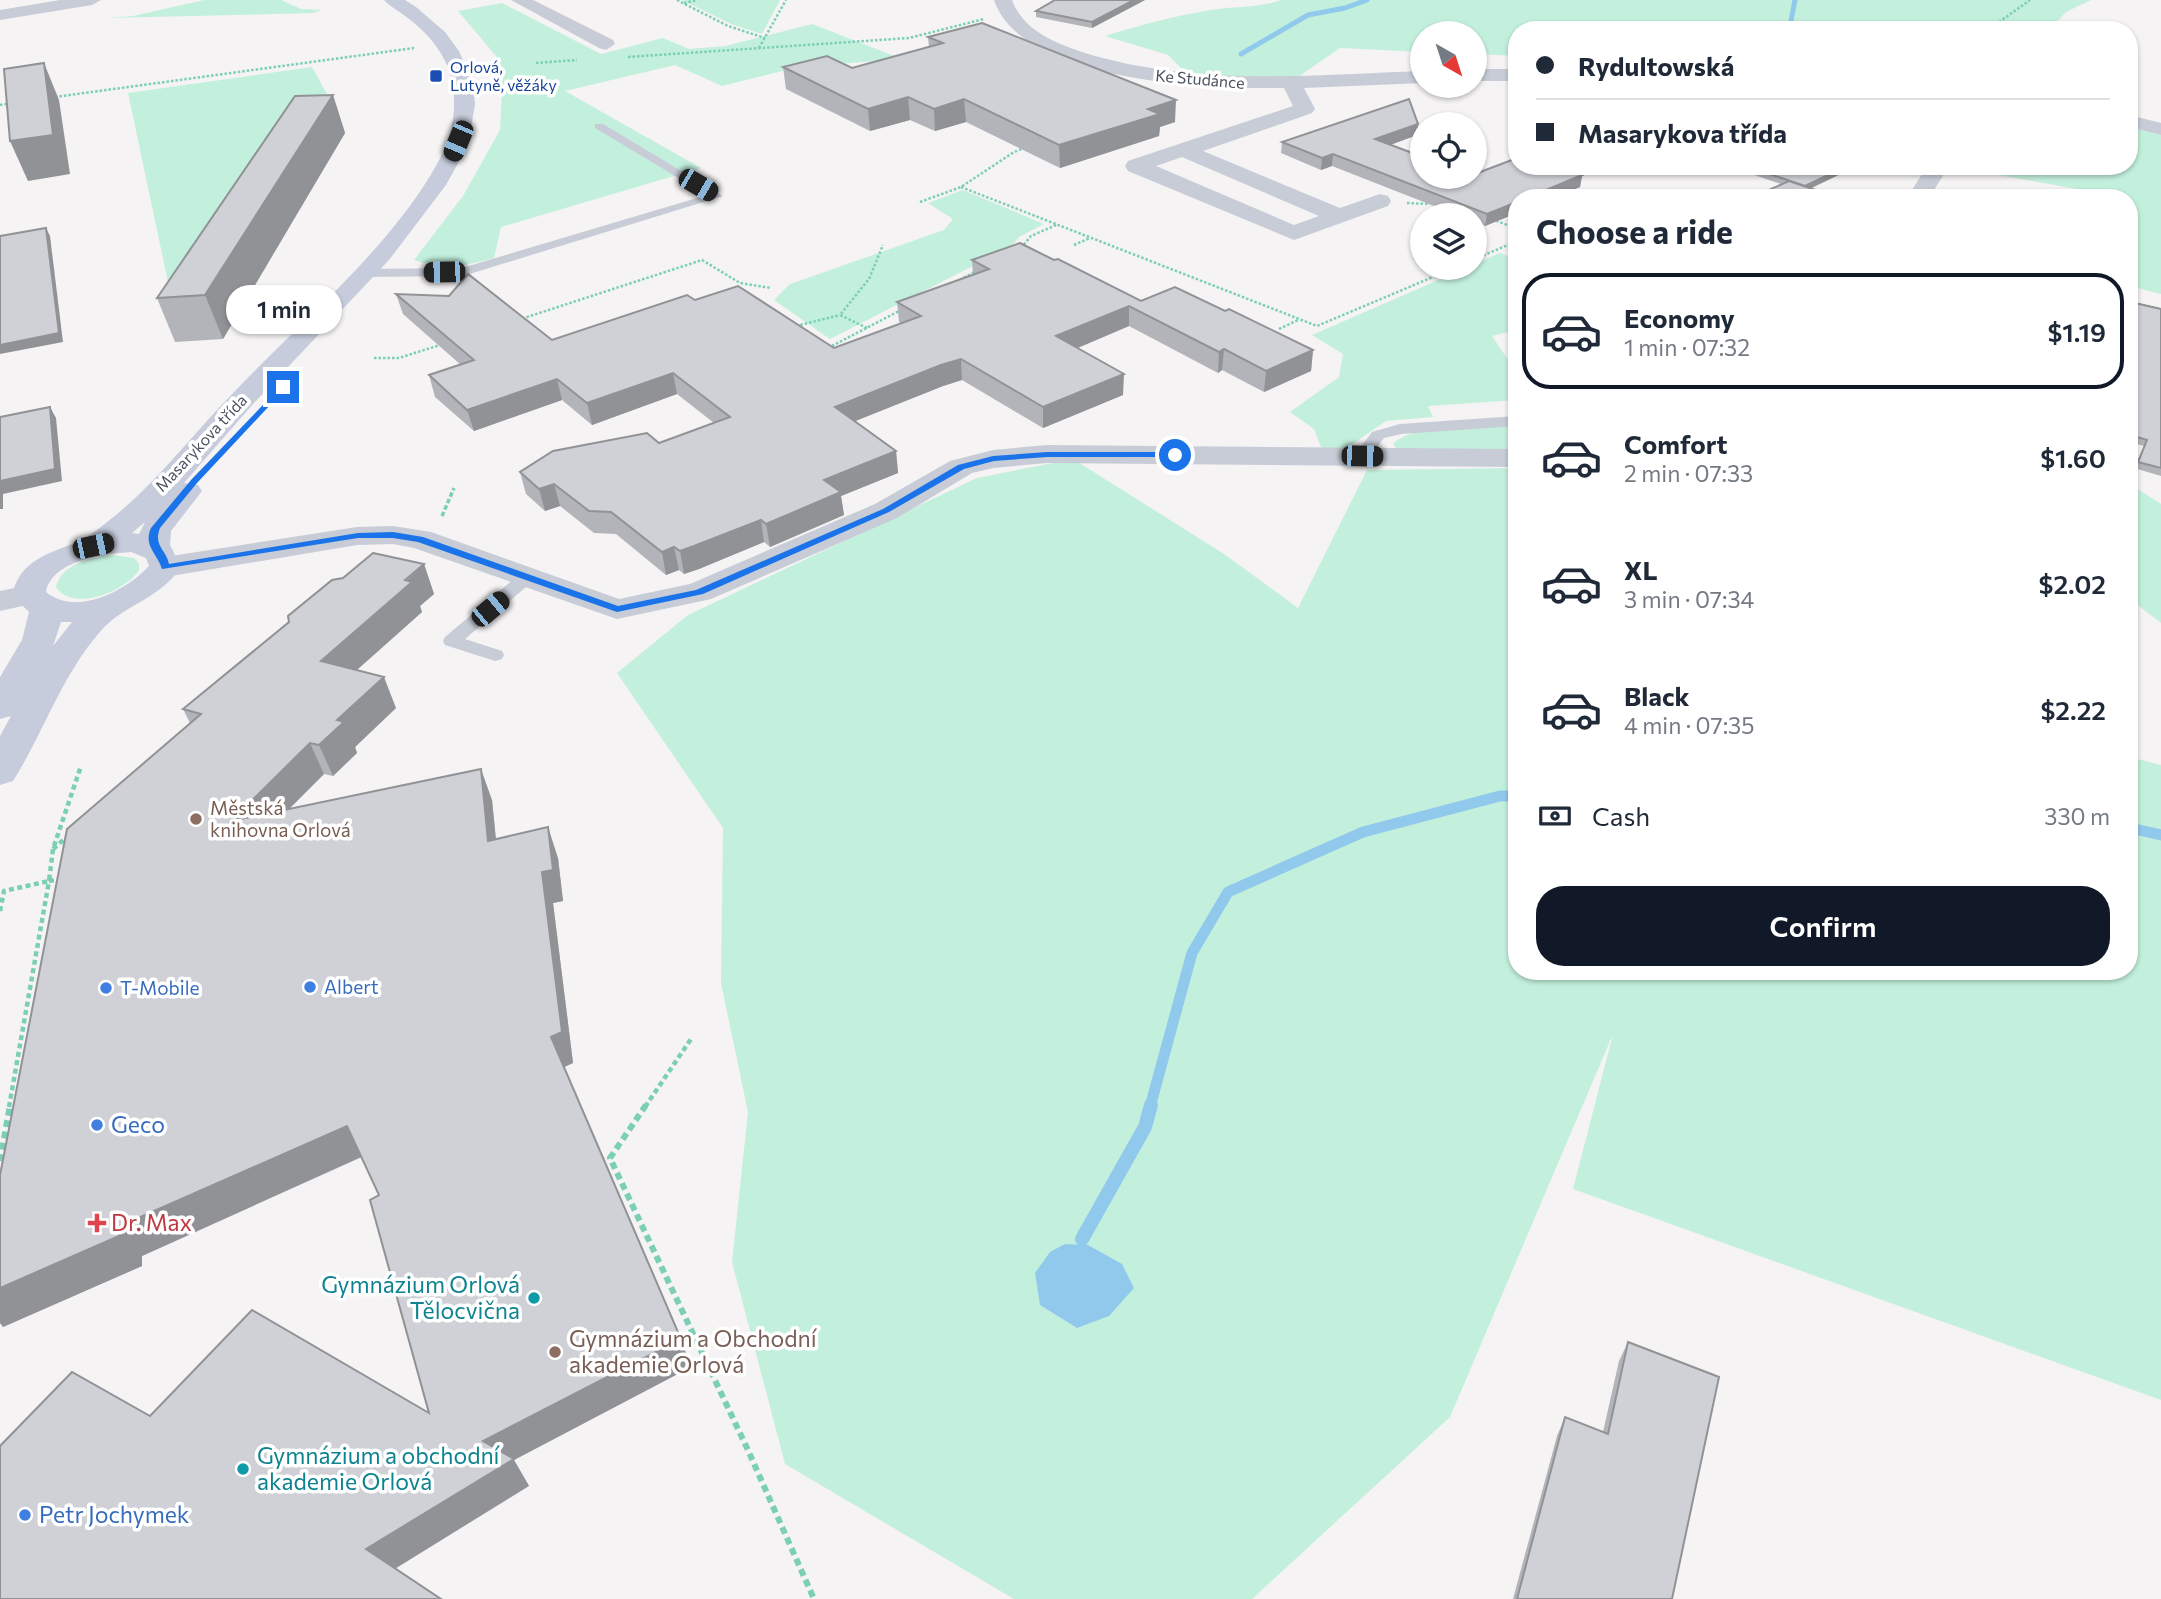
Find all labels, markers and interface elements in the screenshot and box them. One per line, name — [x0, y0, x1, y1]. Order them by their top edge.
north arrow — [1410, 21, 1488, 98]
map controls — [1410, 21, 1487, 280]
text: Rydultowská — [1578, 50, 1734, 81]
place label: Orlová, Lutyně, věžáky — [450, 57, 557, 94]
street label: Ke Studánce — [1155, 65, 1245, 92]
marker: Orlová, Lutyně, věžáky — [428, 68, 444, 84]
button: locate — [1410, 112, 1487, 189]
text: Masarykova třída — [1578, 117, 1787, 148]
car — [441, 118, 476, 164]
car — [675, 165, 722, 205]
button: layers — [1410, 203, 1487, 280]
text: Choose a ride — [1536, 211, 1733, 251]
car — [423, 261, 466, 283]
callout: 1 min — [225, 286, 341, 334]
text: 1 min — [257, 295, 311, 323]
icon: car — [1540, 300, 1603, 363]
text: Economy — [1624, 302, 1735, 333]
text: $1.19 — [2047, 316, 2106, 347]
text: 1 min · 07:32 — [1624, 333, 1750, 361]
route end — [267, 371, 299, 403]
street label: Masarykova třída — [151, 390, 250, 495]
icon: car — [1540, 426, 1603, 489]
text: Comfort — [1624, 428, 1727, 459]
route start — [1159, 439, 1191, 471]
text: $1.60 — [2040, 442, 2106, 473]
car — [1341, 445, 1384, 467]
text: 2 min · 07:33 — [1624, 459, 1753, 487]
car — [71, 531, 116, 561]
icon: car — [1540, 552, 1603, 615]
text: XL — [1624, 554, 1658, 585]
text: $2.02 — [2039, 568, 2106, 599]
text: 3 min · 07:34 — [1624, 585, 1754, 613]
car — [468, 587, 513, 631]
icon: car — [1540, 678, 1603, 741]
text: Black — [1624, 680, 1690, 711]
text: $2.22 — [2041, 694, 2106, 725]
text: 4 min · 07:35 — [1624, 711, 1754, 739]
place label: Městská knihovna Orlová — [210, 796, 351, 841]
icon: cash — [1536, 797, 1574, 835]
text: Cash — [1592, 800, 1650, 831]
text: 330 m — [2044, 802, 2110, 830]
marker: Městská knihovna Orlová — [188, 811, 204, 827]
button: Confirm — [1536, 886, 2110, 966]
place label: Albert — [324, 975, 379, 998]
place label: T-Mobile — [120, 976, 200, 999]
marker: Albert — [302, 979, 318, 995]
marker: T-Mobile — [98, 980, 114, 996]
place label: Geco — [111, 1110, 165, 1138]
marker: Geco — [89, 1117, 105, 1133]
place label: Dr. Max — [111, 1208, 192, 1236]
marker: Dr. Max — [89, 1215, 105, 1231]
place label: Gymnázium Orlová Tělocvična — [321, 1270, 520, 1324]
marker: Gymnázium Orlová Tělocvična — [526, 1290, 542, 1306]
place label: Gymnázium a Obchodní akademie Orlová — [569, 1324, 818, 1378]
marker: Gymnázium a Obchodní akademie Orlová — [547, 1344, 563, 1360]
place label: Gymnázium a obchodní akademie Orlová — [257, 1441, 501, 1495]
marker: Gymnázium a obchodní akademie Orlová — [235, 1461, 251, 1477]
place label: Petr Jochymek — [39, 1500, 190, 1528]
marker: Petr Jochymek — [17, 1507, 33, 1523]

